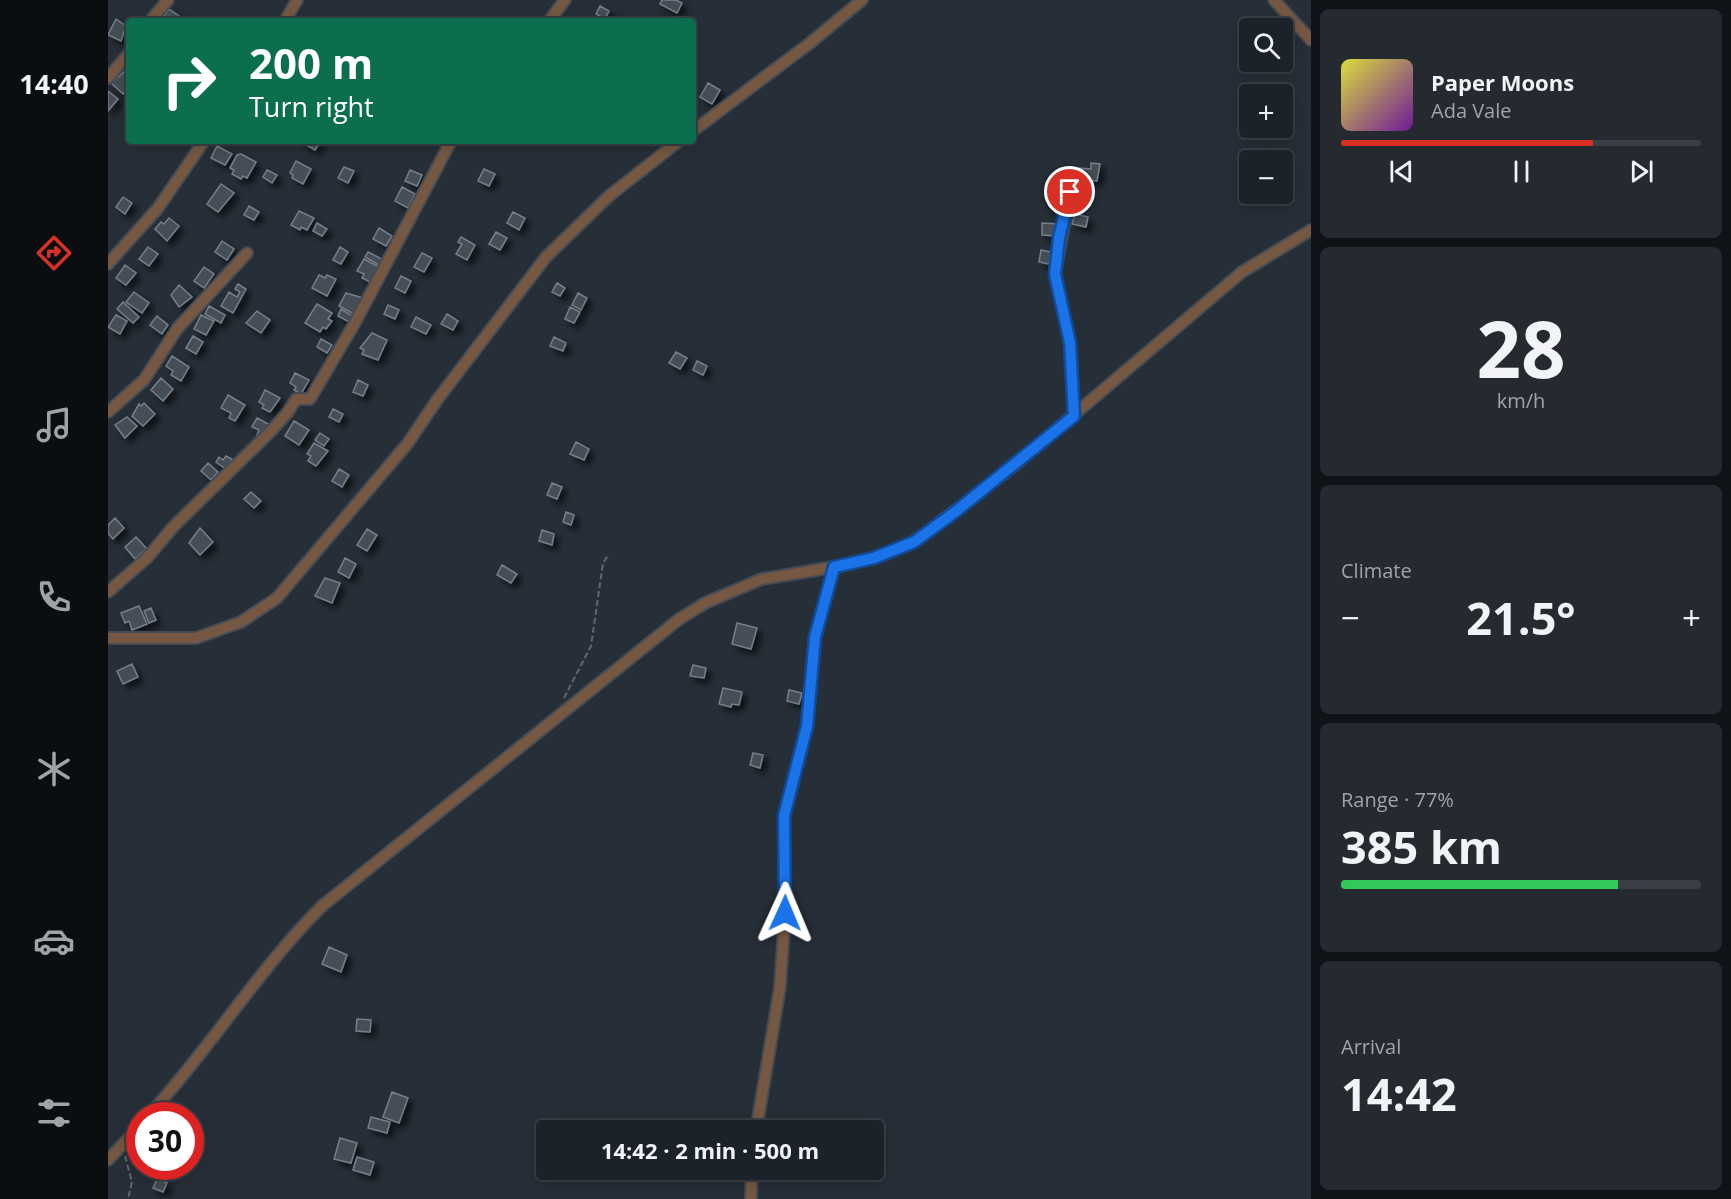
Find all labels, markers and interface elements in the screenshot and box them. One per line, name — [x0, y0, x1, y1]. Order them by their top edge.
map controls — [1239, 18, 1293, 204]
button: search — [1239, 18, 1293, 72]
text: 200 m — [249, 34, 373, 91]
icon: right — [150, 42, 228, 120]
text: 14:40 — [19, 65, 89, 102]
text: Paper Moons — [1431, 67, 1574, 97]
button: + — [1239, 84, 1293, 138]
text: Turn right — [249, 88, 374, 125]
text: Ada Vale — [1431, 97, 1512, 124]
button: − — [1239, 150, 1293, 204]
icon: previous — [1385, 155, 1418, 188]
icon: pause — [1505, 155, 1538, 188]
icon: next — [1625, 155, 1658, 188]
pin — [1044, 166, 1095, 217]
icon: arrive — [1053, 175, 1086, 208]
icon: directions — [33, 232, 75, 274]
text: 28 — [1476, 295, 1566, 401]
text: km/h — [1497, 387, 1545, 414]
icon: music — [33, 404, 75, 446]
text: Climate — [1341, 557, 1412, 584]
icon: phone — [33, 576, 75, 618]
text: 21.5° — [1466, 587, 1576, 648]
text: − — [1341, 595, 1360, 640]
text: + — [1682, 595, 1701, 640]
icon: climate — [33, 748, 75, 790]
text: Range · 77% — [1341, 786, 1454, 813]
text: 385 km — [1341, 816, 1502, 877]
position arrow — [753, 881, 817, 945]
icon: car — [33, 920, 75, 962]
text: Arrival — [1341, 1033, 1401, 1060]
text: 14:42 — [1341, 1063, 1457, 1124]
icon: filters — [33, 1092, 75, 1134]
speed limit sign: 30 — [126, 1102, 204, 1180]
text: 14:42 · 2 min · 500 m — [601, 1135, 819, 1165]

